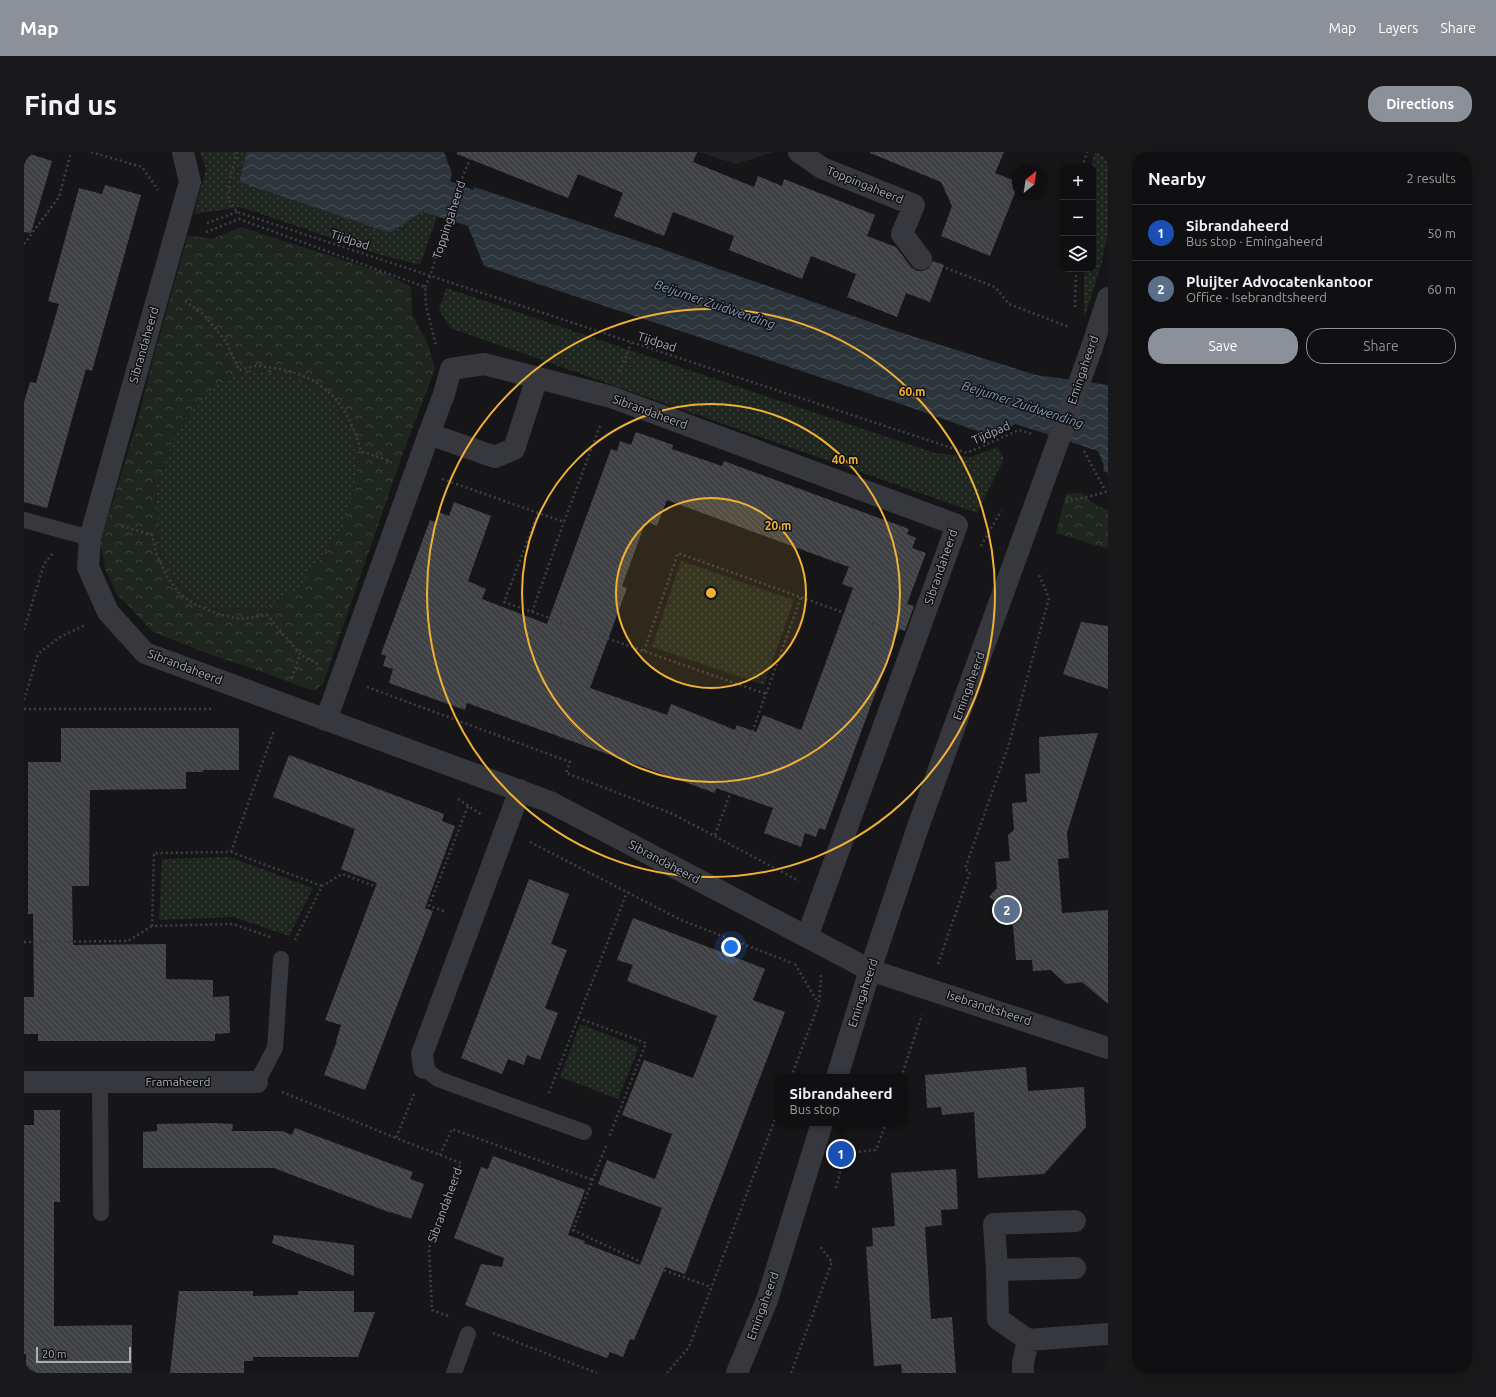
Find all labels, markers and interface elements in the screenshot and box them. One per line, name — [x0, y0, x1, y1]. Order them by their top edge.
text: Map — [20, 17, 59, 39]
text: Map — [1329, 20, 1356, 36]
text: Layers — [1378, 20, 1418, 36]
text: Share — [1440, 20, 1476, 36]
button: Directions — [1368, 86, 1472, 122]
text: Find us — [24, 89, 117, 120]
street label: Toppingaheerd — [825, 163, 905, 206]
north arrow — [1012, 164, 1048, 200]
map controls — [1060, 164, 1096, 272]
button: + — [1060, 164, 1096, 200]
text: Nearby — [1148, 169, 1206, 188]
text: 2 results — [1406, 171, 1456, 185]
street label: Toppingaheerd — [430, 179, 467, 261]
button: − — [1060, 200, 1096, 236]
text: Sibrandaheerd — [1186, 217, 1289, 234]
text: 1 — [1157, 226, 1165, 240]
text: 50 m — [1427, 226, 1456, 240]
street label: Tijdpad — [329, 227, 371, 252]
text: Bus stop · Emingaheerd — [1186, 234, 1323, 248]
button: layers — [1060, 236, 1096, 272]
text: Pluijter Advocatenkantoor — [1186, 273, 1373, 290]
water label: Beijumer Zuidwending — [653, 277, 777, 331]
text: 2 — [1157, 282, 1165, 296]
text: 60 m — [1427, 282, 1456, 296]
text: Office · Isebrandtsheerd — [1186, 290, 1327, 304]
street label: Sibrandaheerd — [126, 305, 161, 384]
button: Save — [1148, 328, 1298, 364]
button: Share — [1306, 328, 1456, 364]
street label: Tijdpad — [636, 329, 678, 354]
street label: Emingaheerd — [1065, 334, 1100, 406]
water label: Beijumer Zuidwending — [961, 378, 1085, 430]
text: 60 m — [899, 385, 925, 398]
street label: Sibrandaheerd — [611, 392, 689, 431]
street label: Tijdpad — [970, 418, 1012, 447]
text: 40 m — [832, 453, 858, 466]
text: 20 m — [765, 519, 791, 532]
street label: Sibrandaheerd — [922, 528, 959, 606]
centre of rings — [704, 586, 718, 600]
street label: Sibrandaheerd — [146, 646, 224, 687]
street label: Emingaheerd — [950, 650, 987, 722]
street label: Sibrandaheerd — [626, 837, 702, 886]
pin: 2 — [994, 895, 1020, 925]
your location — [721, 937, 741, 957]
street label: Emingaheerd — [845, 957, 880, 1029]
street label: Isebrandtsheerd — [945, 988, 1033, 1027]
popup — [775, 1074, 907, 1126]
street label: Framaheerd — [146, 1075, 211, 1088]
text: Sibrandaheerd — [790, 1085, 892, 1102]
text: Bus stop — [790, 1102, 840, 1116]
pin: 1 — [828, 1139, 854, 1169]
street label: Sibrandaheerd — [425, 1166, 464, 1244]
street label: Emingaheerd — [744, 1270, 781, 1342]
scale bar — [36, 1345, 131, 1364]
text: 20 m — [42, 1348, 66, 1360]

